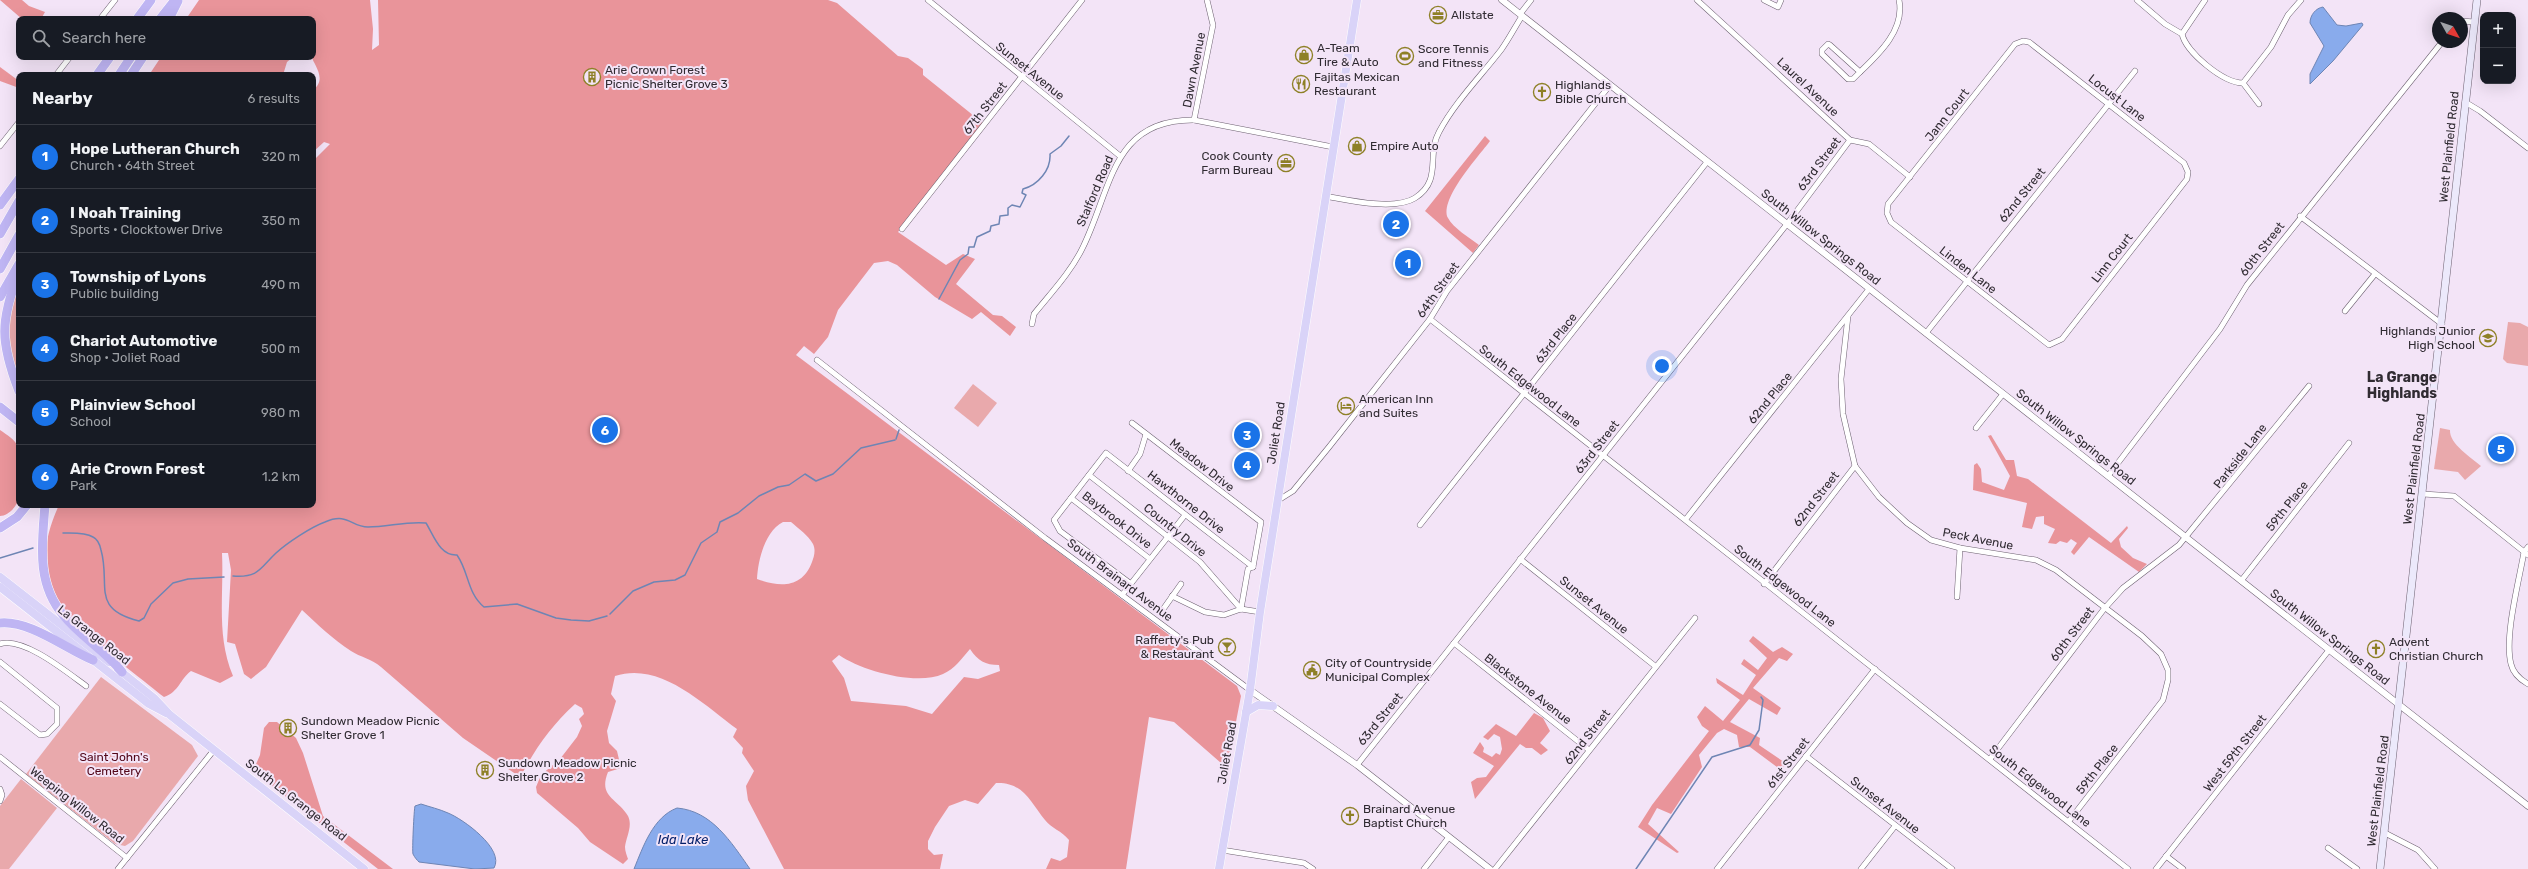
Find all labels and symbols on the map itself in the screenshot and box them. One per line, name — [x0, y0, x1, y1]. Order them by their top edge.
office icon: Allstate — [1428, 5, 1448, 25]
place label: Allstate — [1451, 8, 1494, 22]
north arrow — [2432, 12, 2468, 48]
street label: Dawn Avenue — [1180, 31, 1208, 109]
street label: Sunset Avenue — [993, 39, 1067, 103]
place label: A-Team Tire & Auto — [1317, 41, 1379, 69]
place label: Score Tennis and Fitness — [1418, 42, 1489, 70]
shop icon: A-Team Tire & Auto — [1294, 45, 1314, 65]
sports icon: Score Tennis and Fitness — [1395, 46, 1415, 66]
street label: Laurel Avenue — [1774, 55, 1842, 119]
place label: Arie Crown Forest Picnic Shelter Grove 3 — [605, 63, 728, 91]
building icon: Arie Crown Forest Picnic Shelter Grove 3 — [582, 67, 602, 87]
place label: Fajitas Mexican Restaurant — [1314, 70, 1400, 98]
street label: Locust Lane — [2086, 71, 2149, 125]
restaurant icon: Fajitas Mexican Restaurant — [1291, 74, 1311, 94]
place label: Highlands Bible Church — [1555, 78, 1627, 106]
street label: 67th Street — [960, 79, 1010, 137]
church icon: Highlands Bible Church — [1532, 82, 1552, 102]
street label: Jann Court — [1922, 86, 1972, 144]
street label: West Plainfield Road — [2436, 91, 2462, 203]
street label: 63rd Street — [1794, 134, 1844, 194]
shop icon: Empire Auto — [1347, 136, 1367, 156]
place label: Empire Auto — [1370, 139, 1439, 153]
place label: Cook County Farm Bureau — [1201, 149, 1273, 177]
street label: Stalford Road — [1074, 153, 1116, 229]
office icon: Cook County Farm Bureau — [1276, 153, 1296, 173]
street label: 62nd Street — [1996, 165, 2049, 225]
street label: South Willow Springs Road — [1758, 186, 1884, 288]
pin: 2 — [1383, 209, 1409, 239]
street label: 60th Street — [2237, 219, 2288, 279]
street label: Linn Court — [2088, 230, 2136, 285]
street label: Linden Lane — [1937, 243, 1999, 297]
pin: 1 — [1395, 248, 1421, 278]
street label: 64th Street — [1414, 259, 1462, 320]
street label: 63rd Place — [1532, 310, 1580, 366]
place label: Highlands Junior High School — [2380, 324, 2475, 352]
school or university icon: Highlands Junior High School — [2478, 328, 2498, 348]
street label: South Edgewood Lane — [1476, 342, 1584, 430]
your location — [1652, 356, 1672, 376]
street label: 62nd Place — [1745, 369, 1795, 427]
district label: La Grange Highlands — [2367, 369, 2437, 402]
street label: South Willow Springs Road — [2013, 386, 2139, 488]
place label: American Inn and Suites — [1359, 392, 1433, 420]
hotel icon: American Inn and Suites — [1336, 396, 1356, 416]
street label: Joliet Road — [1264, 401, 1288, 465]
street label: West Plainfield Road — [2400, 413, 2428, 525]
pin: 6 — [592, 415, 618, 445]
street label: 63rd Street — [1572, 417, 1622, 476]
pin: 3 — [1234, 420, 1260, 450]
street label: Parkside Lane — [2210, 421, 2270, 491]
pin: 5 — [2488, 434, 2514, 464]
street label: Meadow Drive — [1167, 436, 1237, 495]
pin: 4 — [1234, 450, 1260, 480]
street label: Hawthorne Drive — [1145, 468, 1228, 537]
street label: 62nd Street — [1790, 468, 1842, 529]
street label: 59th Place — [2263, 478, 2311, 534]
street label: Baybrook Drive — [1079, 489, 1155, 552]
street label: Country Drive — [1141, 500, 1209, 560]
street label: Peck Avenue — [1941, 525, 2015, 553]
street label: South Brainard Avenue — [1064, 536, 1176, 624]
street label: South Edgewood Lane — [1731, 542, 1839, 630]
street label: Sunset Avenue — [1557, 573, 1631, 637]
street label: South Willow Springs Road — [2267, 586, 2393, 688]
street label: La Grange Road — [55, 602, 133, 668]
street label: 60th Street — [2047, 604, 2097, 664]
place label: Rafferty's Pub & Restaurant — [1135, 633, 1214, 661]
place label: Advent Christian Church — [2389, 635, 2483, 663]
bar icon: Rafferty's Pub & Restaurant — [1217, 637, 1237, 657]
church icon: Advent Christian Church — [2366, 639, 2386, 659]
street label: Blackstone Avenue — [1482, 651, 1575, 728]
place label: City of Countryside Municipal Complex — [1325, 656, 1432, 684]
public building icon: City of Countryside Municipal Complex — [1302, 660, 1322, 680]
street label: 63rd Street — [1355, 690, 1406, 748]
street label: 62nd Street — [1561, 706, 1613, 767]
street label: West 59th Street — [2201, 712, 2270, 794]
place label: Sundown Meadow Picnic Shelter Grove 1 — [301, 714, 440, 742]
building icon: Sundown Meadow Picnic Shelter Grove 1 — [278, 718, 298, 738]
street label: Joliet Road — [1215, 721, 1239, 785]
street label: 61st Street — [1764, 735, 1812, 791]
street label: West Plainfield Road — [2364, 735, 2392, 847]
street label: 59th Place — [2073, 741, 2121, 797]
street label: South Edgewood Lane — [1986, 742, 2094, 830]
park label: Saint John's Cemetery — [79, 750, 149, 778]
street label: South La Grange Road — [243, 756, 349, 844]
place label: Sundown Meadow Picnic Shelter Grove 2 — [498, 756, 637, 784]
building icon: Sundown Meadow Picnic Shelter Grove 2 — [475, 760, 495, 780]
street label: Weeping Willow Road — [27, 764, 127, 846]
street label: Sunset Avenue — [1848, 774, 1923, 837]
place label: Brainard Avenue Baptist Church — [1363, 802, 1455, 830]
church icon: Brainard Avenue Baptist Church — [1340, 806, 1360, 826]
water label: Ida Lake — [658, 832, 708, 847]

